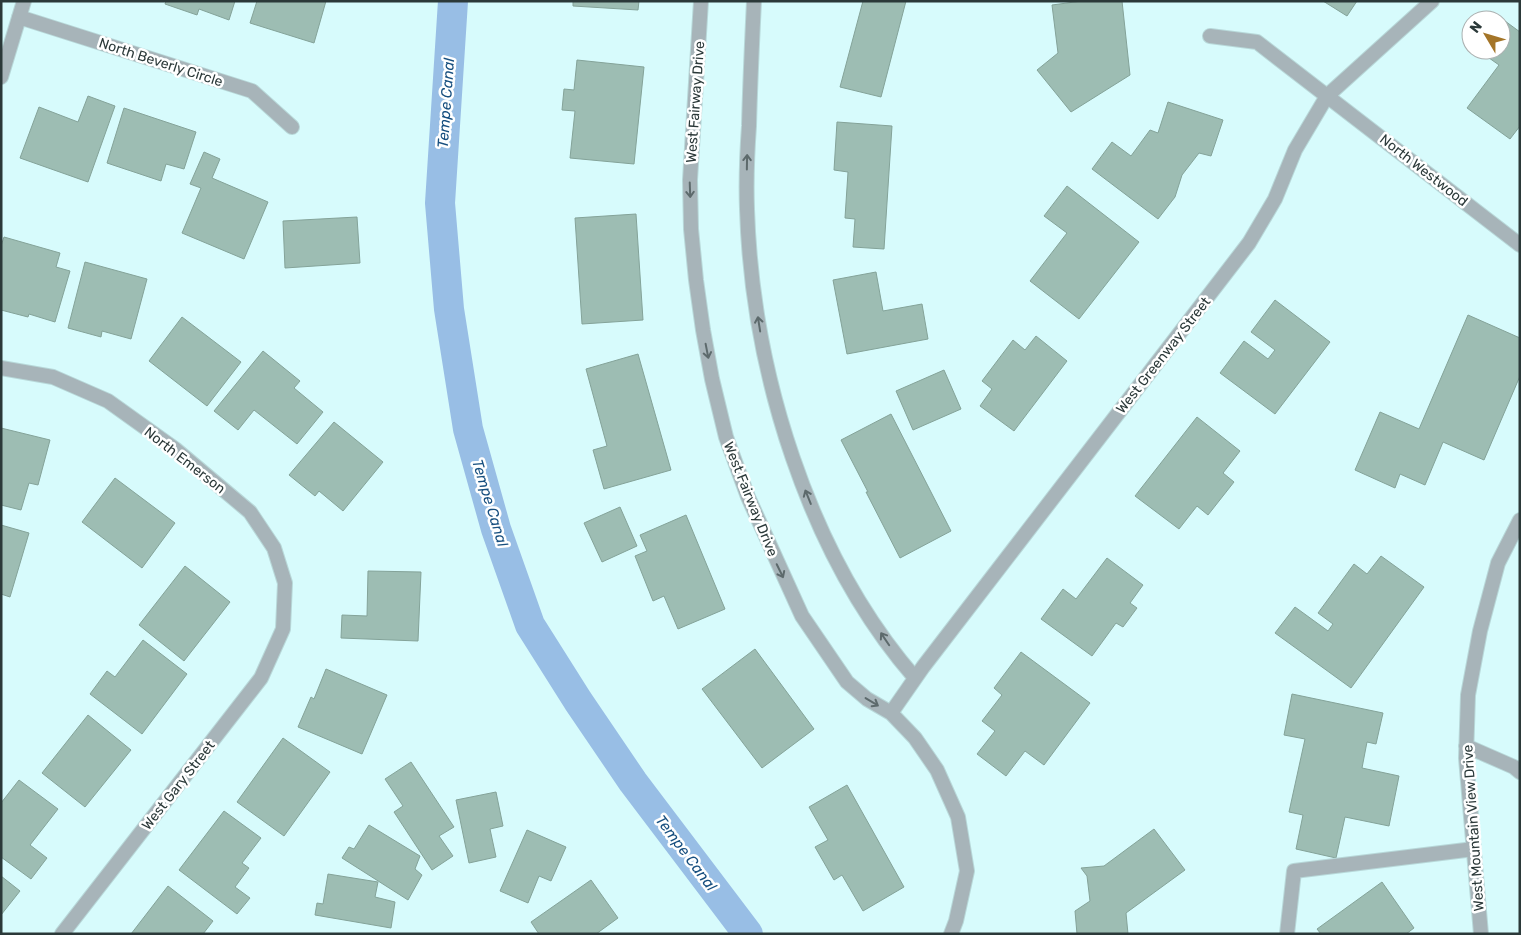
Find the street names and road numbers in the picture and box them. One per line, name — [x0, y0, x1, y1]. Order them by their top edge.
street label: North Beverly Circle — [97, 34, 225, 91]
street label: West Fairway Drive — [683, 40, 708, 164]
street label: North Westwood — [1376, 131, 1471, 210]
street label: West Greenway Street — [1113, 293, 1215, 417]
street label: North Emerson — [141, 423, 229, 497]
street label: West Fairway Drive — [720, 439, 781, 559]
street label: West Gary Street — [138, 737, 219, 833]
street label: West Mountain View Drive — [1459, 744, 1488, 912]

